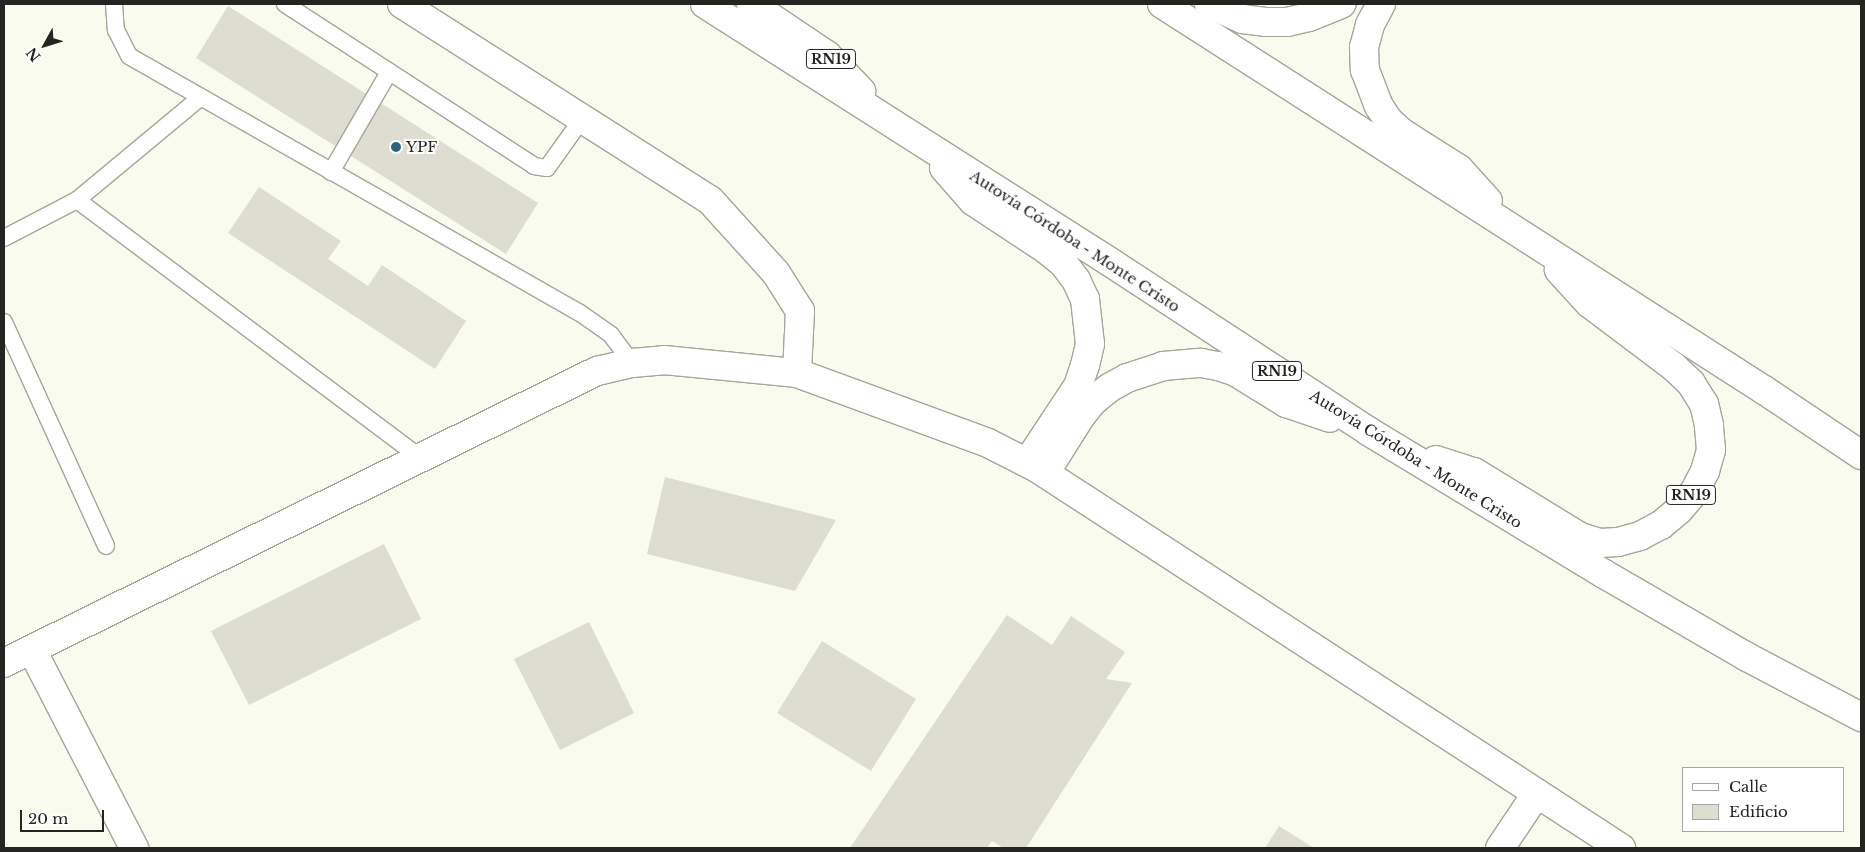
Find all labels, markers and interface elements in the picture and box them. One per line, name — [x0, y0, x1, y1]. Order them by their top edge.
north arrow — [20, 20, 70, 70]
text: N — [22, 44, 44, 65]
road number: RN19 — [805, 48, 857, 70]
place label: YPF — [406, 138, 437, 156]
marker: YPF — [390, 141, 402, 153]
street label: Autovía Córdoba - Monte Cristo — [966, 166, 1184, 316]
road number: RN19 — [1251, 360, 1303, 382]
street label: Autovía Córdoba - Monte Cristo — [1306, 386, 1526, 532]
road number: RN19 — [1665, 484, 1717, 506]
legend — [1682, 767, 1845, 832]
text: Calle — [1729, 777, 1768, 796]
scale bar — [22, 800, 106, 832]
text: Edificio — [1729, 802, 1788, 821]
text: 20 m — [28, 809, 68, 828]

